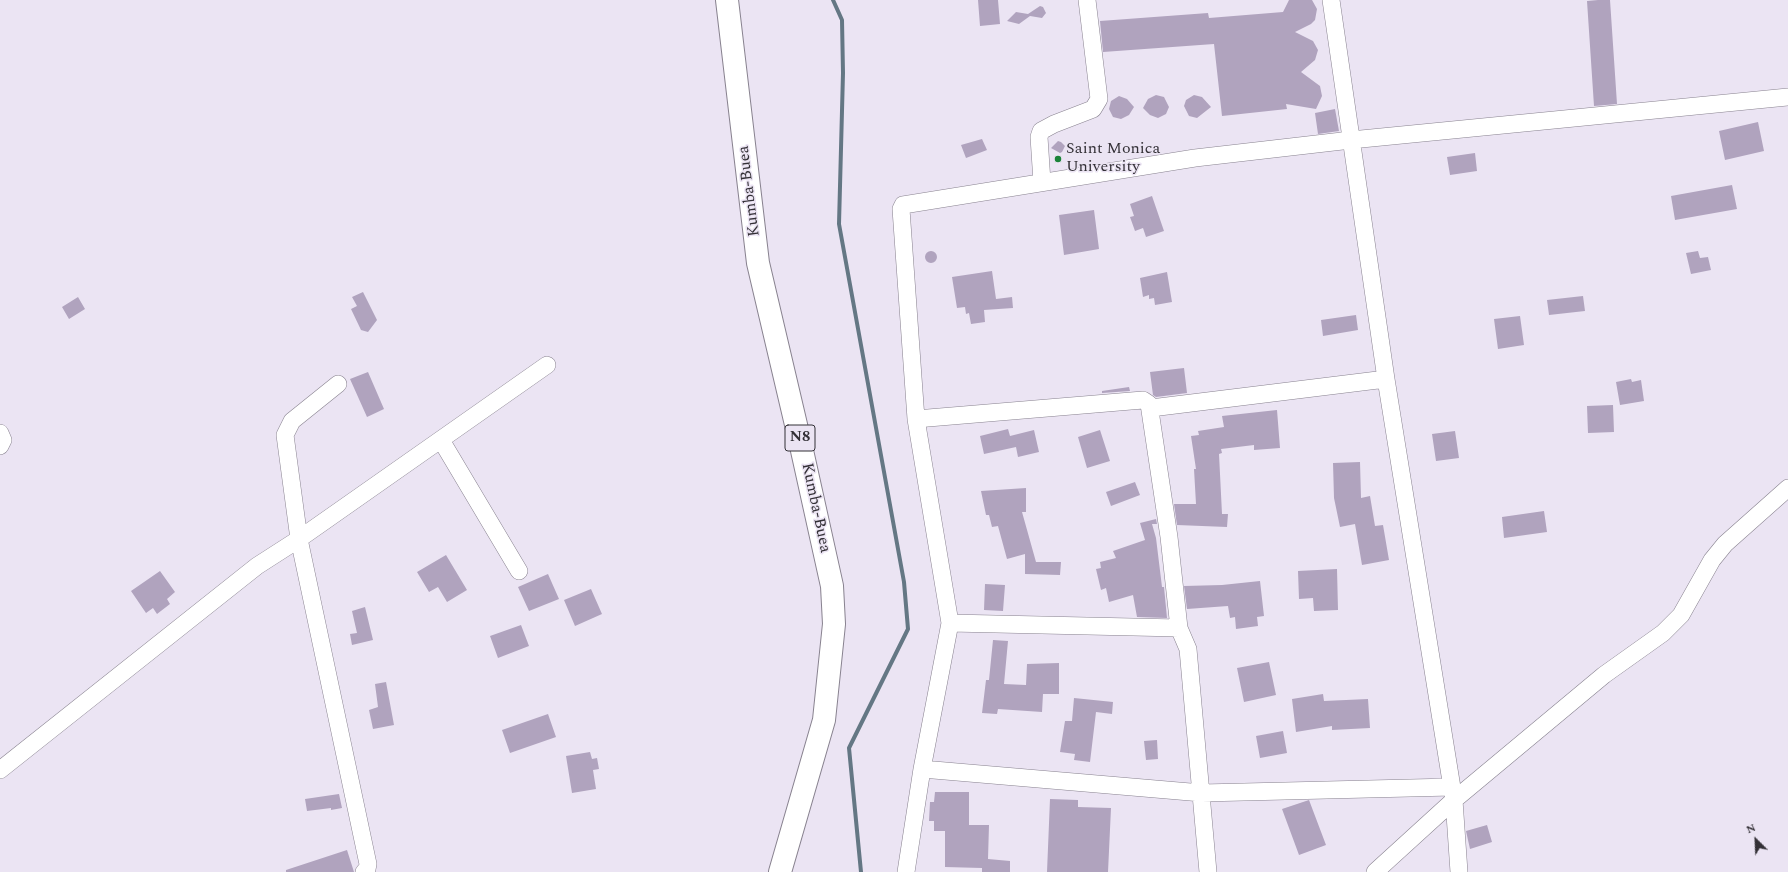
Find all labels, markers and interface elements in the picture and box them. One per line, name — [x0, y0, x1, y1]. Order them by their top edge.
place label: Saint Monica University — [1066, 140, 1160, 178]
street label: Kumba-Buea — [735, 145, 765, 237]
marker: Saint Monica University — [1053, 154, 1063, 164]
road number: N8 — [785, 425, 815, 451]
street label: Kumba-Buea — [796, 461, 834, 555]
text: N — [1743, 819, 1758, 838]
north arrow — [1736, 820, 1776, 860]

